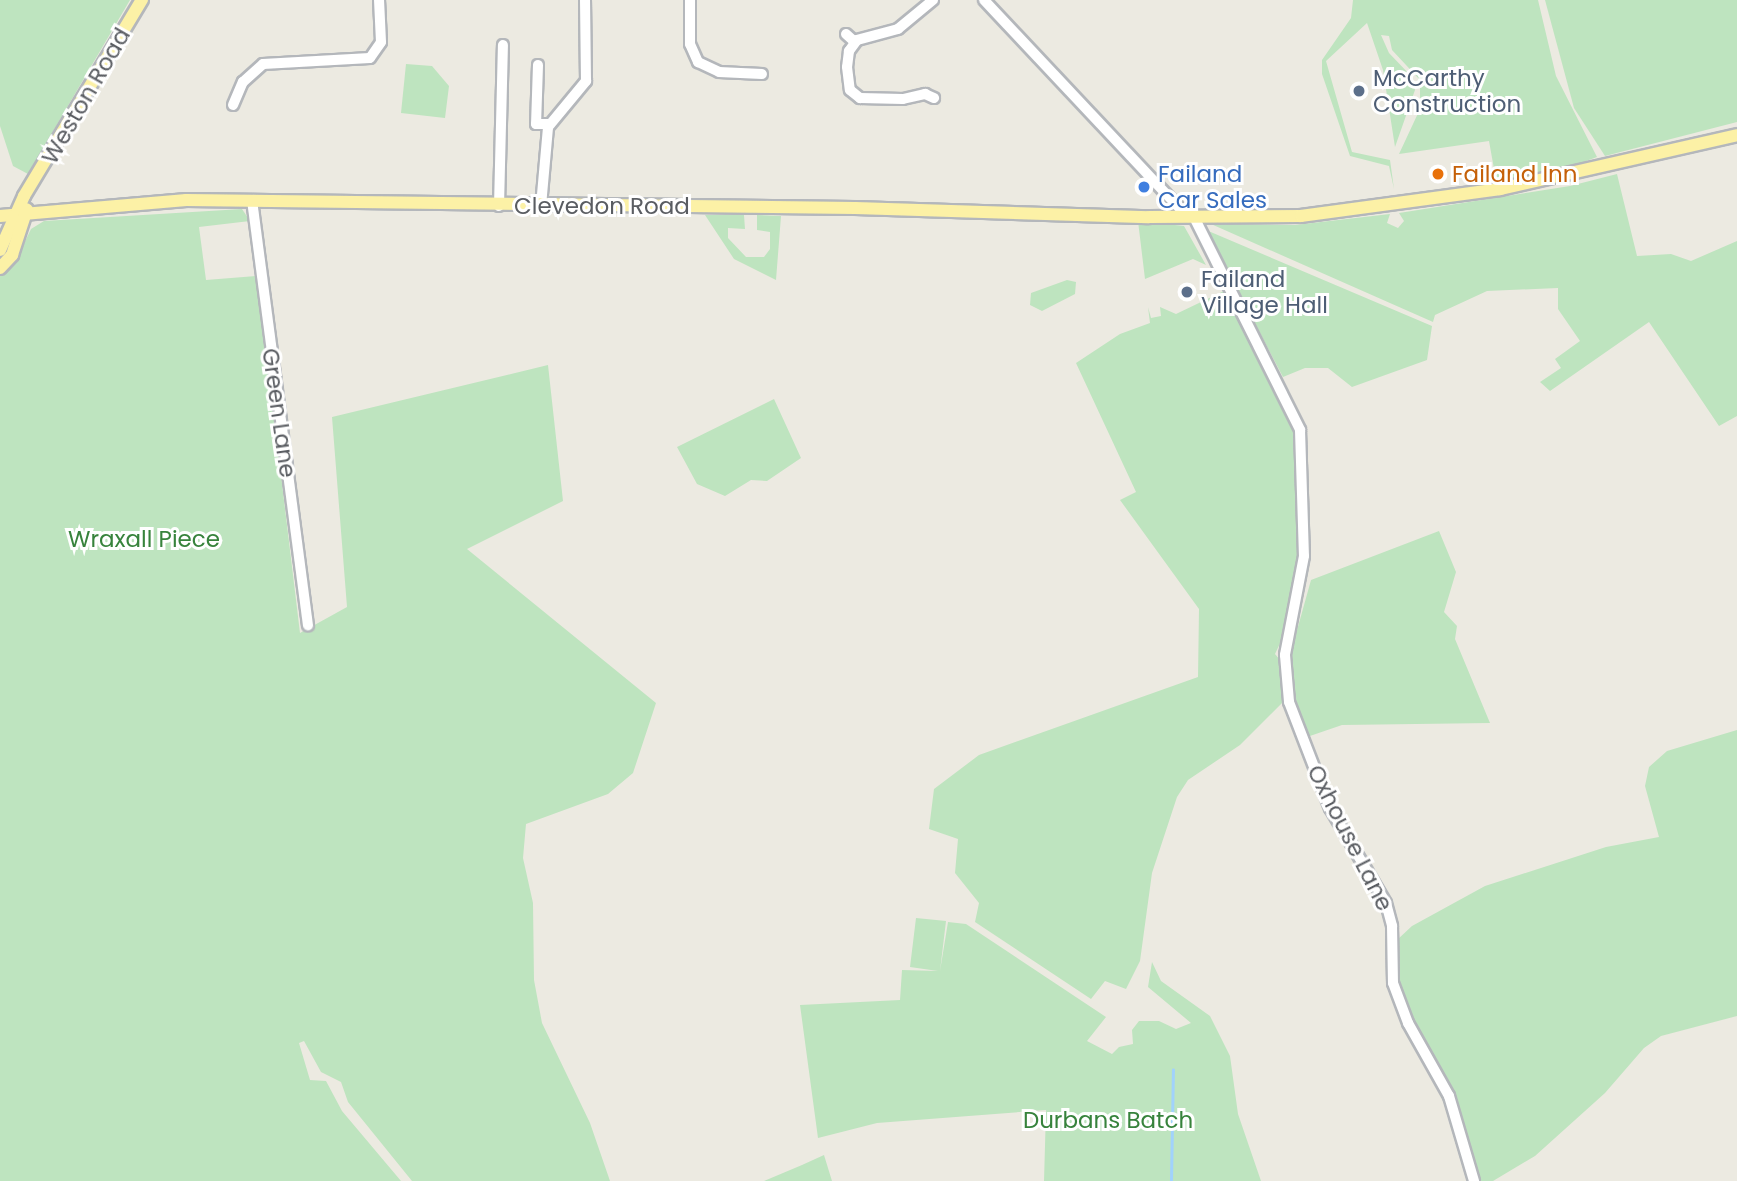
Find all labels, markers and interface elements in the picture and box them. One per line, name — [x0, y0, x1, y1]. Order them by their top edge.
street label: Weston Road — [36, 23, 136, 169]
place label: McCarthy Construction — [1373, 64, 1521, 118]
marker: McCarthy Construction — [1351, 83, 1367, 99]
place label: Failand Car Sales — [1158, 160, 1267, 214]
place label: Failand Inn — [1452, 160, 1578, 188]
marker: Failand Inn — [1430, 166, 1446, 182]
marker: Failand Car Sales — [1136, 179, 1152, 195]
street label: Clevedon Road — [514, 192, 690, 220]
place label: Failand Village Hall — [1201, 265, 1328, 319]
marker: Failand Village Hall — [1179, 284, 1195, 300]
street label: Green Lane — [256, 347, 302, 479]
park label: Wraxall Piece — [68, 525, 220, 553]
street label: Oxhouse Lane — [1301, 760, 1399, 916]
park label: Durbans Batch — [1023, 1106, 1193, 1134]

